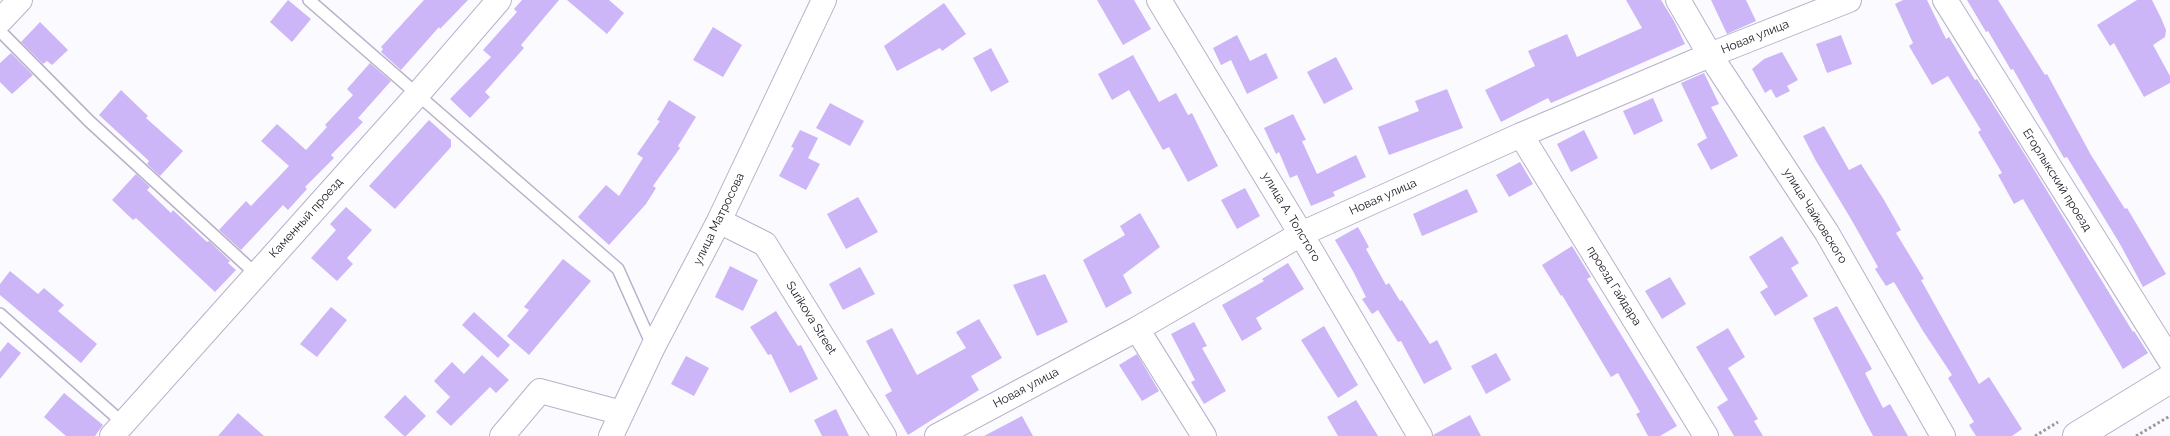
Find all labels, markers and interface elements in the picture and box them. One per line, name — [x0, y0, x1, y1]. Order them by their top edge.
street label: Новая улица — [1719, 17, 1791, 57]
street label: Егорлыкский проезд — [2019, 126, 2095, 234]
street label: улица Чайковского — [1780, 166, 1850, 266]
street label: улица А. Толстого — [1259, 170, 1323, 264]
street label: улица Матросова — [690, 171, 748, 267]
street label: Каменный проезд — [266, 175, 346, 261]
street label: Новая улица — [1347, 176, 1419, 218]
street label: проезд Гайдара — [1584, 244, 1644, 328]
street label: Surikova Street — [783, 279, 839, 357]
street label: Новая улица — [991, 365, 1061, 411]

